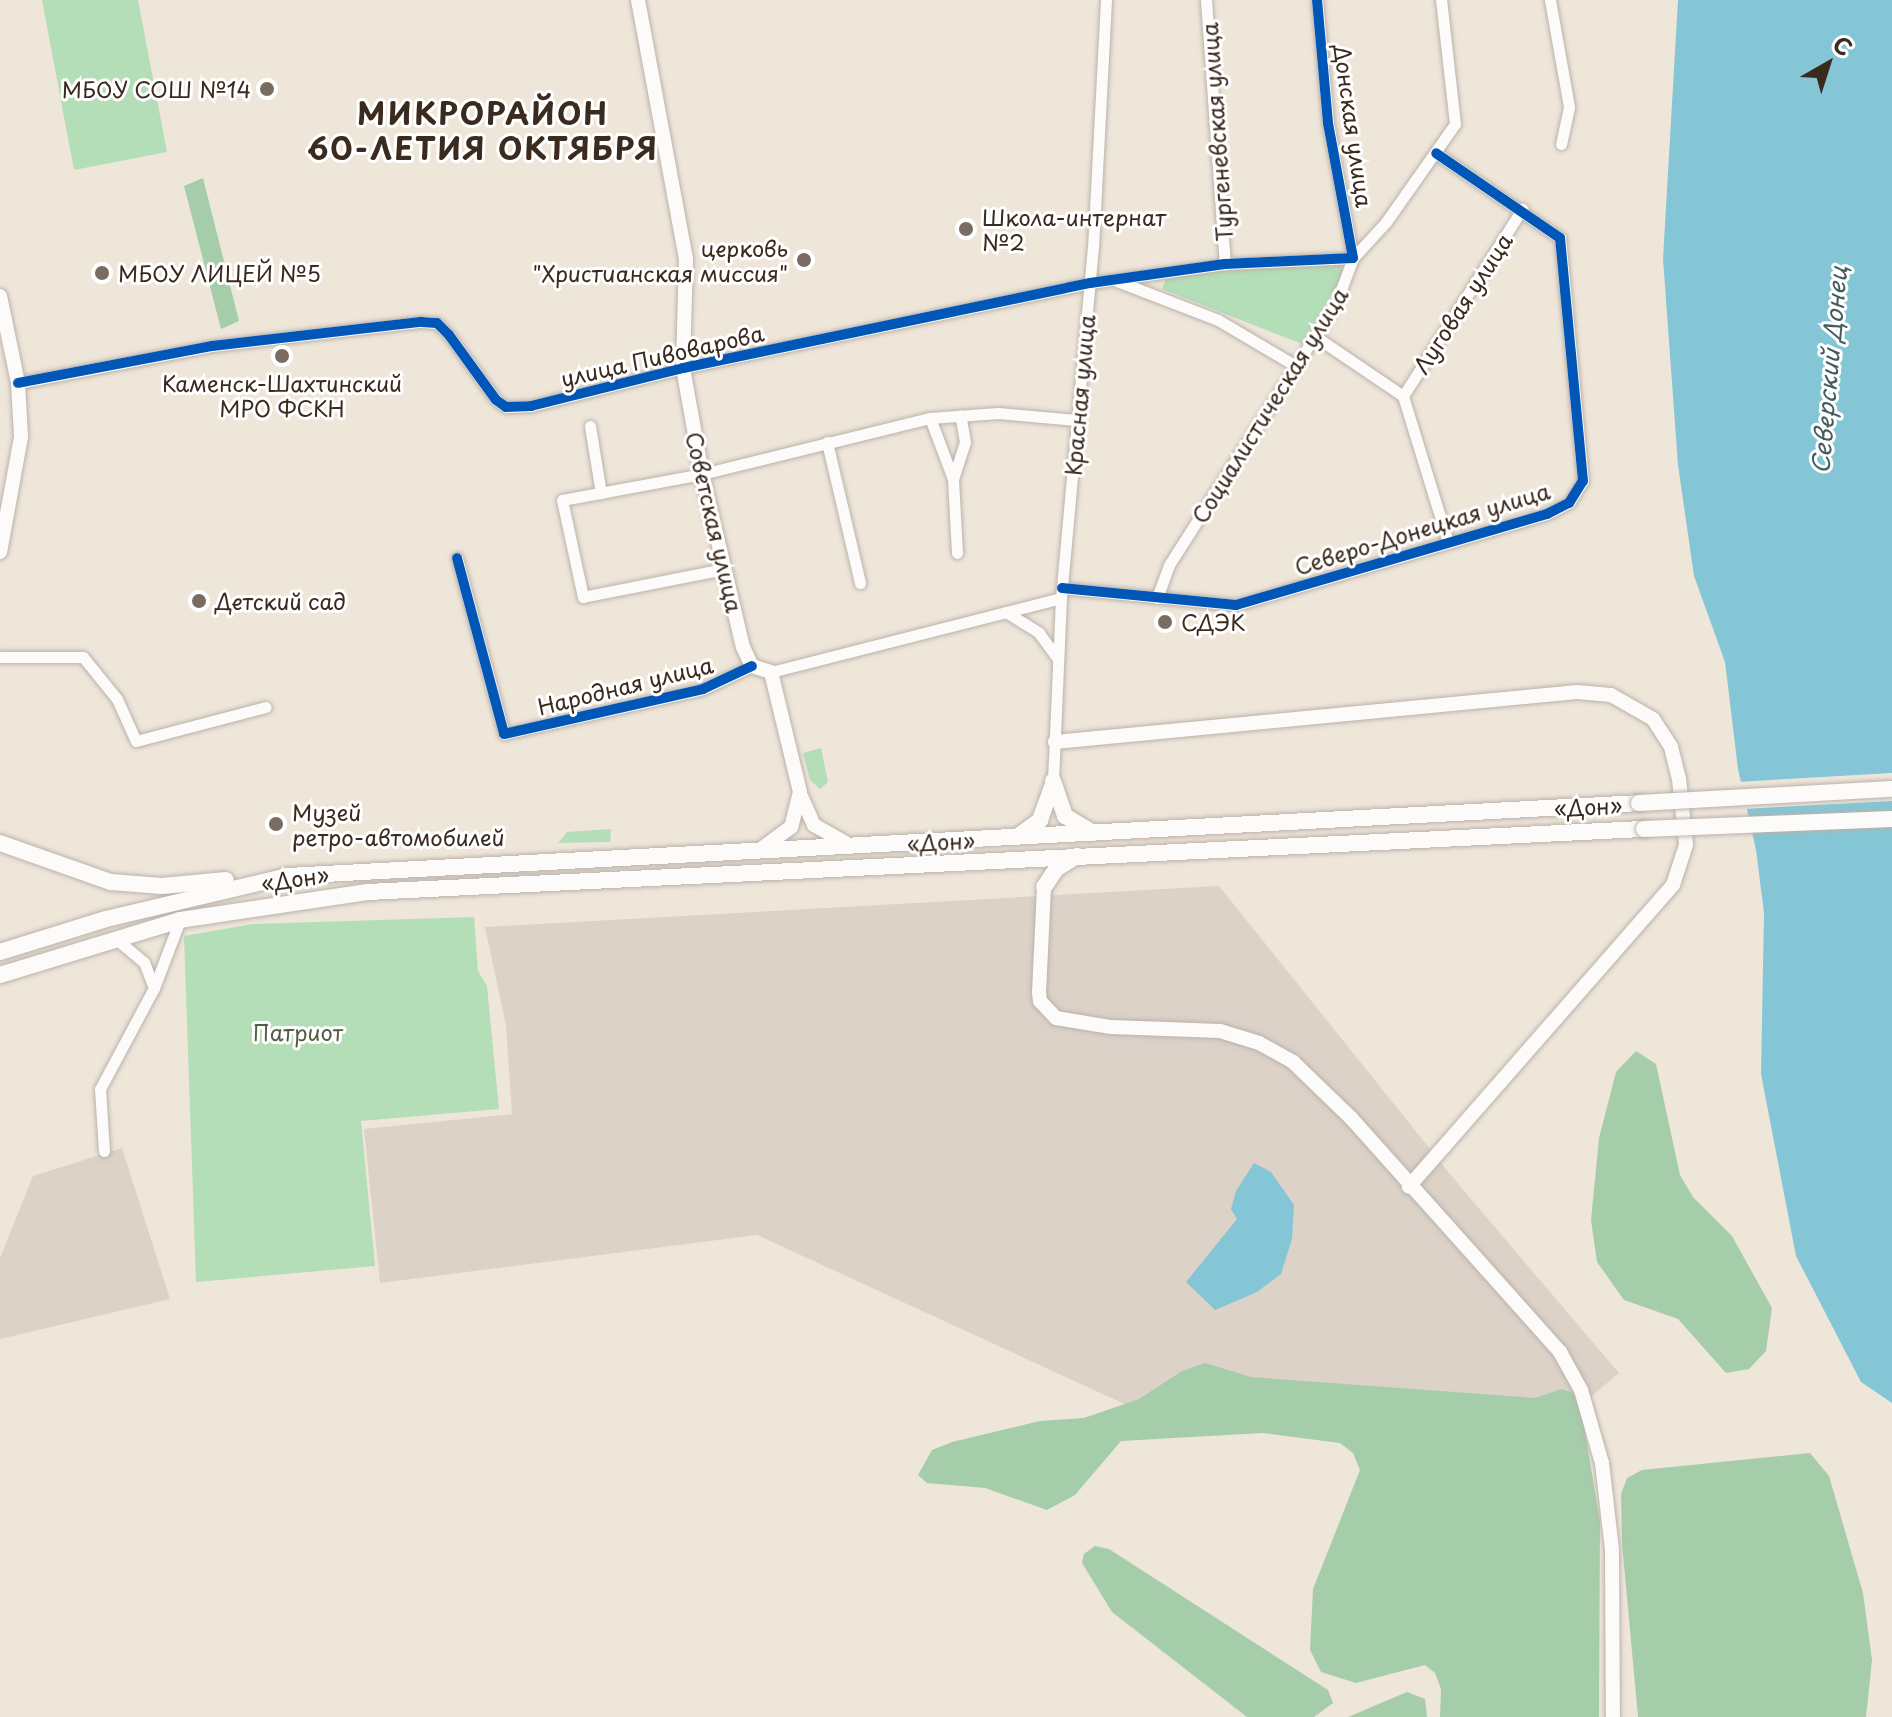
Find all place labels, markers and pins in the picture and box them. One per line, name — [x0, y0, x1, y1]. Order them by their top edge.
place label: МБОУ СОШ №14 — [59, 76, 251, 102]
marker: МБОУ СОШ №14 — [258, 80, 276, 98]
place label: Школа-интернат №2 — [982, 203, 1166, 254]
marker: Школа-интернат №2 — [957, 220, 975, 238]
place label: церковь "Христианская миссия" — [532, 234, 788, 286]
marker: церковь "Христианская миссия" — [795, 251, 813, 269]
place label: МБОУ ЛИЦЕЙ №5 — [118, 260, 325, 286]
marker: МБОУ ЛИЦЕЙ №5 — [93, 264, 111, 282]
marker: Каменск-Шахтинский МРО ФСКН — [273, 347, 291, 365]
place label: Каменск-Шахтинский МРО ФСКН — [162, 369, 402, 420]
place label: Детский сад — [215, 588, 348, 614]
marker: Детский сад — [190, 592, 208, 610]
place label: СДЭК — [1181, 609, 1246, 635]
marker: СДЭК — [1156, 613, 1174, 631]
place label: Музей ретро-автомобилей — [292, 798, 505, 850]
marker: Музей ретро-автомобилей — [267, 815, 285, 833]

